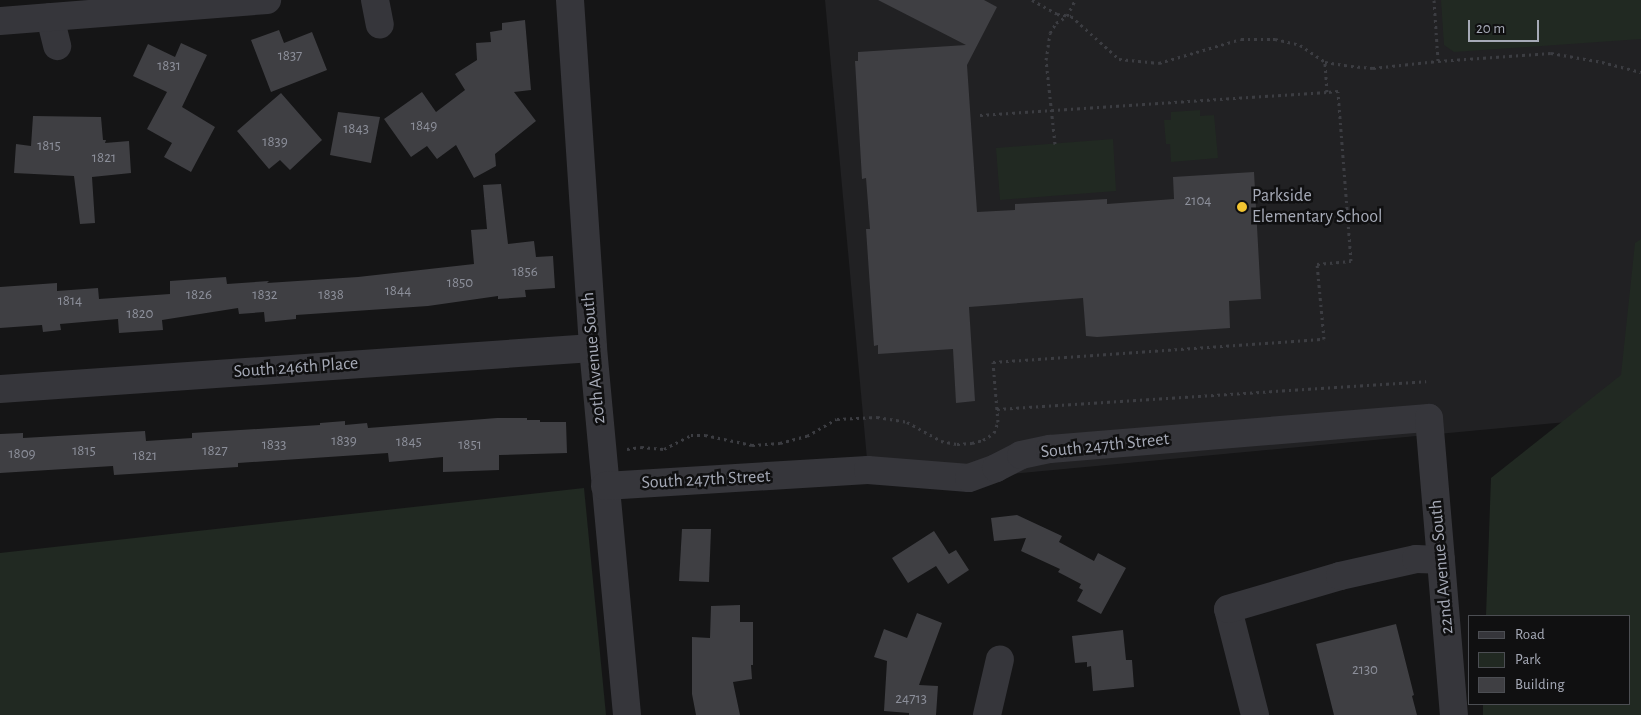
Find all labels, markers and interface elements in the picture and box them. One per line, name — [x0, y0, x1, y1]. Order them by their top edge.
scale bar — [1471, 10, 1542, 42]
text: 20 m — [1476, 21, 1505, 36]
house number: 1837 — [278, 47, 302, 65]
house number: 1831 — [157, 57, 181, 75]
house number: 1849 — [411, 117, 437, 135]
house number: 1843 — [343, 120, 369, 138]
house number: 1839 — [262, 133, 288, 151]
house number: 1815 — [37, 137, 61, 155]
house number: 1821 — [92, 149, 116, 167]
place label: Parkside Elementary School — [1252, 186, 1382, 228]
house number: 2104 — [1184, 192, 1212, 210]
marker: Parkside Elementary School — [1236, 201, 1248, 213]
house number: 1856 — [512, 263, 538, 281]
house number: 1850 — [447, 274, 473, 292]
house number: 1844 — [385, 282, 411, 300]
house number: 1826 — [186, 286, 212, 304]
house number: 1832 — [252, 286, 278, 304]
house number: 1838 — [318, 286, 344, 304]
street label: 20th Avenue South — [577, 291, 611, 425]
house number: 1814 — [58, 292, 82, 310]
house number: 1820 — [126, 305, 154, 323]
street label: South 246th Place — [233, 353, 359, 383]
street label: South 247th Street — [1040, 429, 1170, 463]
house number: 1839 — [331, 432, 357, 450]
house number: 1845 — [396, 433, 422, 451]
house number: 1833 — [262, 436, 286, 454]
house number: 1851 — [458, 436, 482, 454]
house number: 1815 — [72, 442, 96, 460]
house number: 1827 — [202, 442, 228, 460]
house number: 1809 — [8, 445, 36, 463]
house number: 1821 — [133, 447, 157, 465]
street label: South 247th Street — [641, 466, 771, 494]
street label: 22nd Avenue South — [1425, 499, 1459, 635]
legend — [1468, 615, 1631, 705]
text: Road — [1515, 627, 1545, 642]
text: Park — [1515, 652, 1541, 667]
house number: 2130 — [1352, 661, 1378, 679]
text: Building — [1515, 677, 1565, 692]
house number: 24713 — [895, 690, 927, 708]

